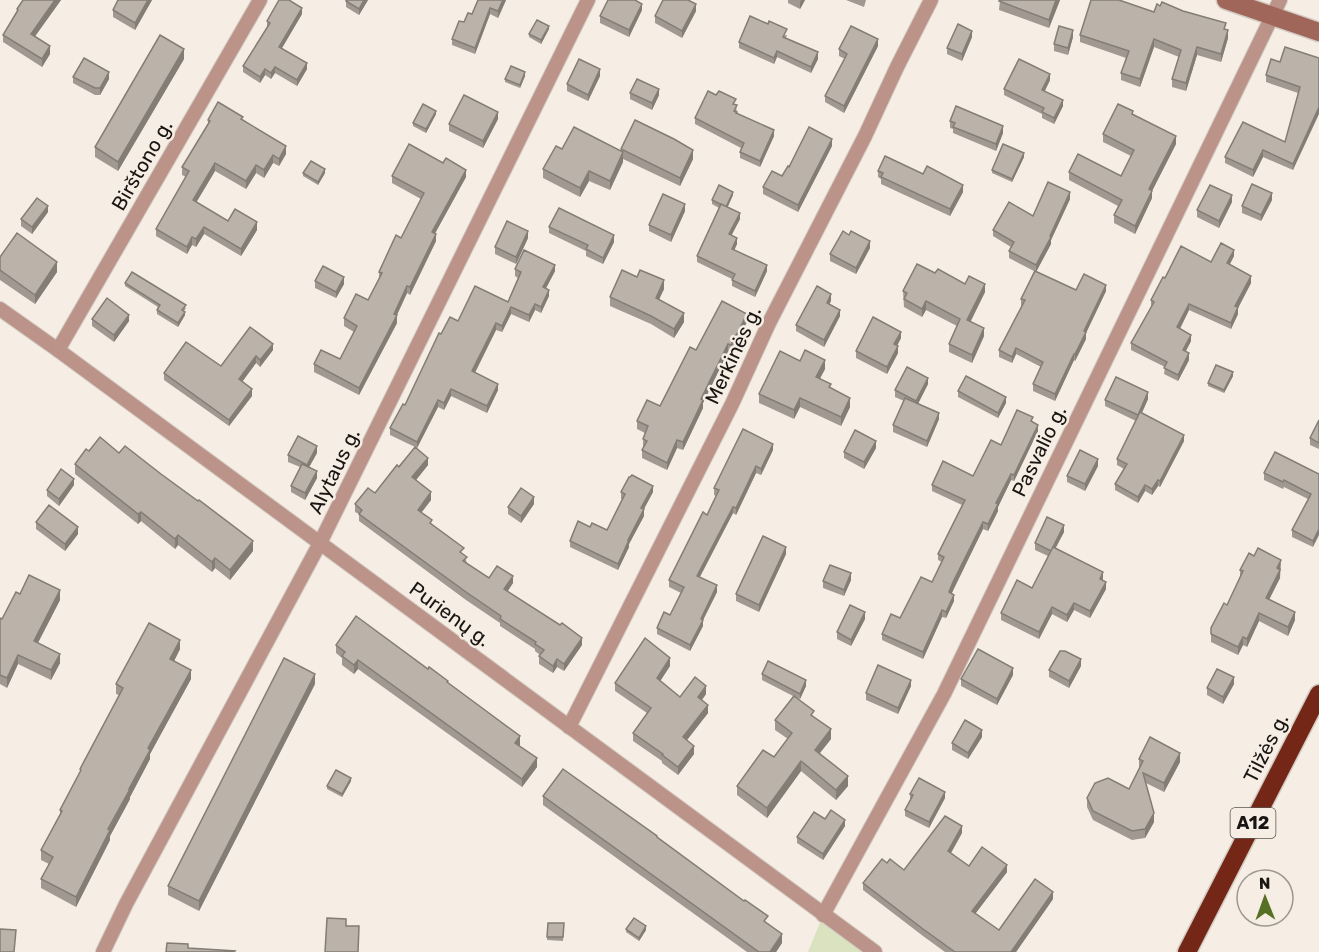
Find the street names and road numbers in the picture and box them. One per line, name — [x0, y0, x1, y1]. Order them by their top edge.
street label: Birštono g. — [106, 115, 178, 215]
street label: Merkinės g. — [700, 302, 766, 408]
street label: Pasvalio g. — [1007, 402, 1071, 500]
street label: Alytaus g. — [303, 424, 365, 518]
street label: Purienų g. — [405, 577, 495, 651]
street label: Tilžės g. — [1238, 709, 1294, 787]
road number: A12 — [1230, 808, 1276, 838]

